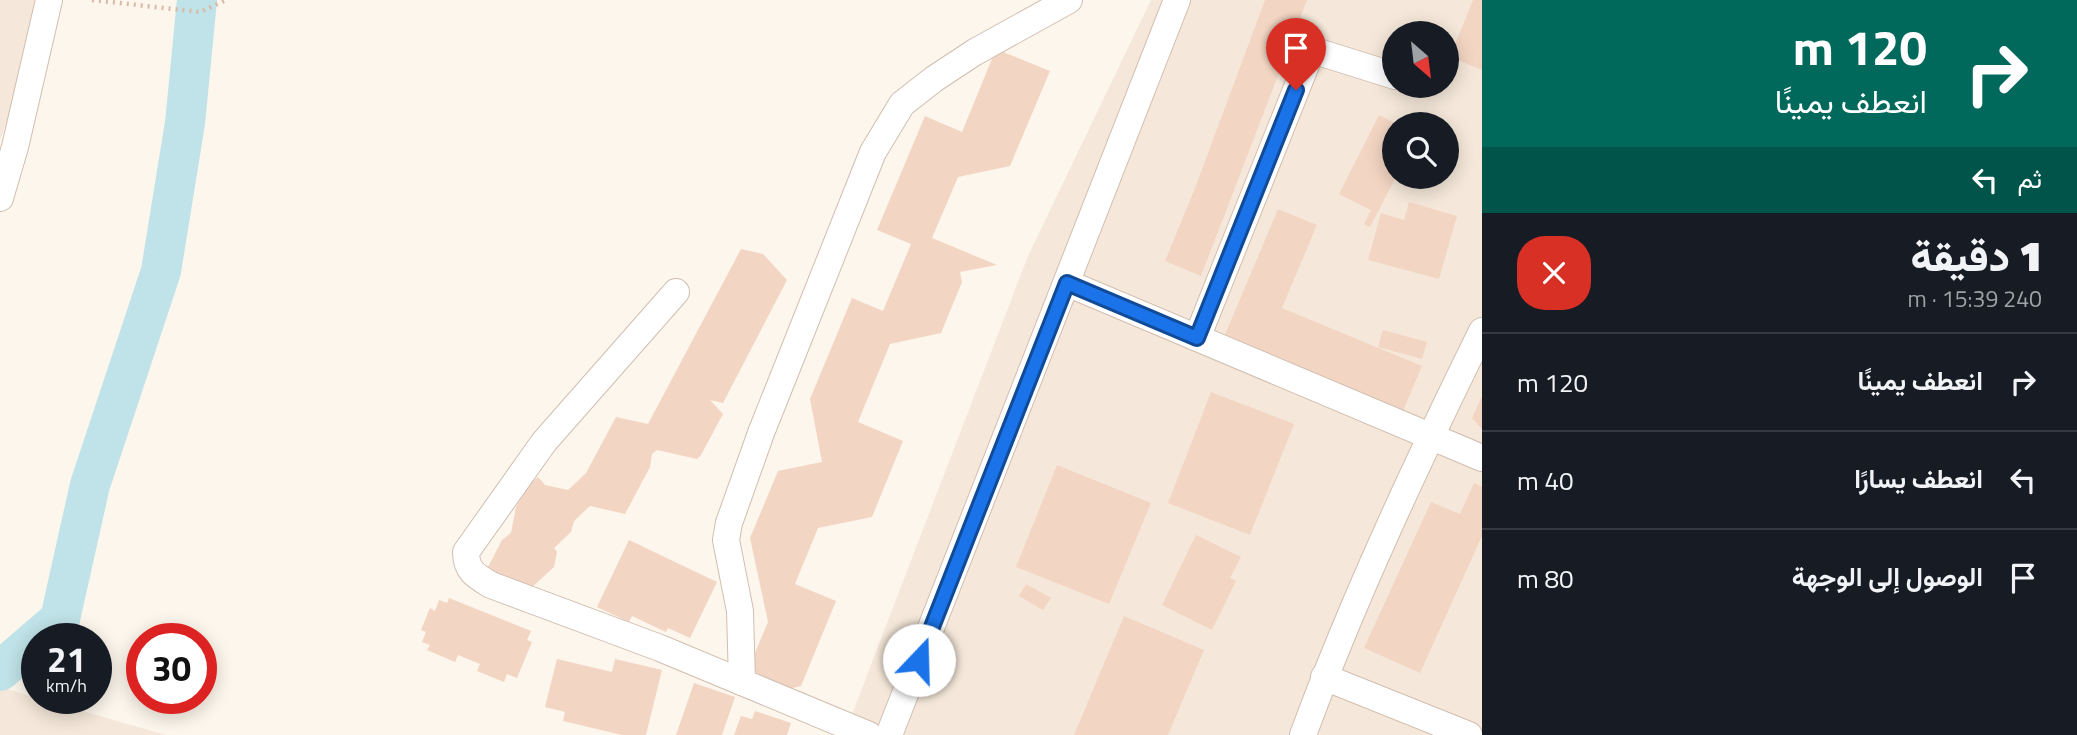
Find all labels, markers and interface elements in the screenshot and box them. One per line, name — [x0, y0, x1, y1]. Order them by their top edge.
text: 120 m — [1793, 9, 1927, 84]
pin — [1266, 18, 1326, 90]
north arrow — [1382, 21, 1460, 98]
map controls — [1382, 21, 1459, 189]
icon: right — [1951, 28, 2042, 119]
icon: arrive — [1277, 29, 1315, 67]
text: انعطف يمينًا — [1775, 77, 1927, 125]
button: search — [1382, 112, 1459, 189]
text: ثم — [2018, 159, 2042, 198]
icon: left — [1966, 161, 2004, 199]
text: 1 دقيقة — [1910, 223, 2042, 287]
button: close — [1517, 236, 1591, 310]
text: 240 m · 15:39 — [1907, 281, 2042, 316]
text: انعطف يمينًا — [1857, 361, 1983, 400]
text: 120 m — [1517, 363, 1588, 402]
icon: right — [2004, 363, 2042, 401]
text: انعطف يسارًا — [1854, 459, 1983, 498]
text: 40 m — [1517, 461, 1574, 500]
icon: left — [2004, 461, 2042, 499]
text: الوصول إلى الوجهة — [1792, 557, 1983, 596]
text: 80 m — [1517, 559, 1574, 598]
icon: arrive — [2004, 559, 2042, 597]
speed limit sign: 30 — [126, 623, 217, 714]
position arrow — [882, 623, 956, 697]
text: 21 — [47, 632, 86, 686]
text: km/h — [46, 672, 87, 699]

